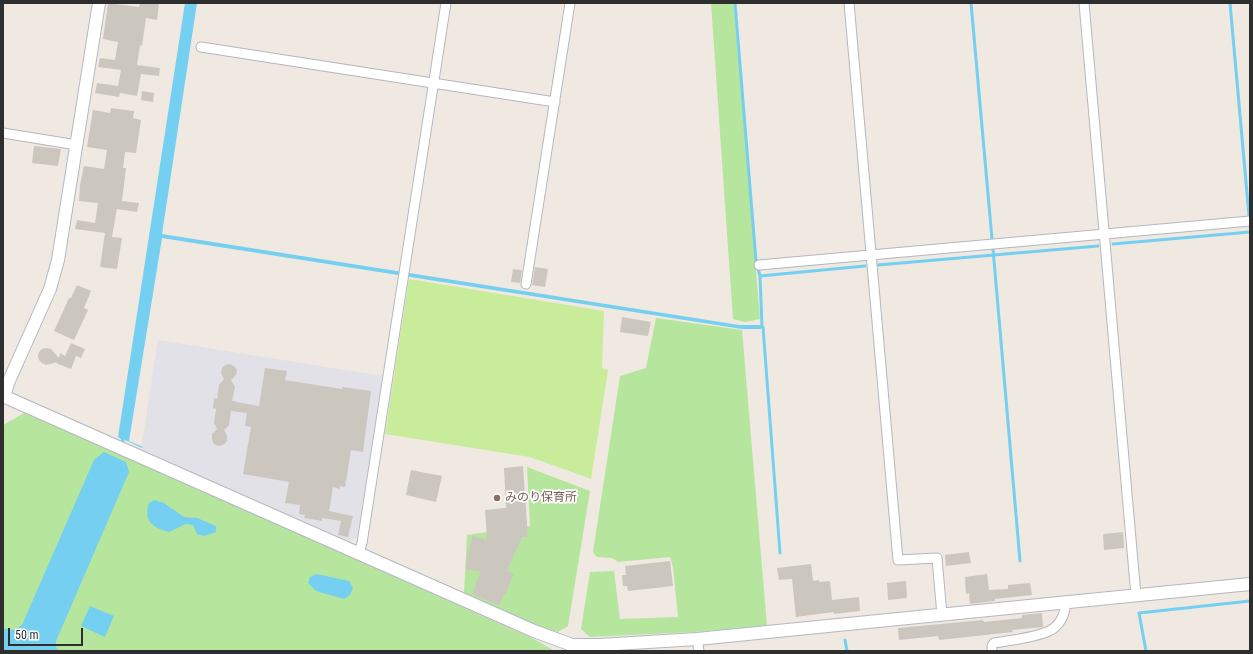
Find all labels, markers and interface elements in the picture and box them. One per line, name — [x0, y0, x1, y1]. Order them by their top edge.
place label: みのり保育所 — [505, 491, 577, 505]
marker: みのり保育所 — [492, 493, 502, 503]
scale bar — [10, 620, 85, 646]
text: 50 m — [15, 628, 39, 642]

